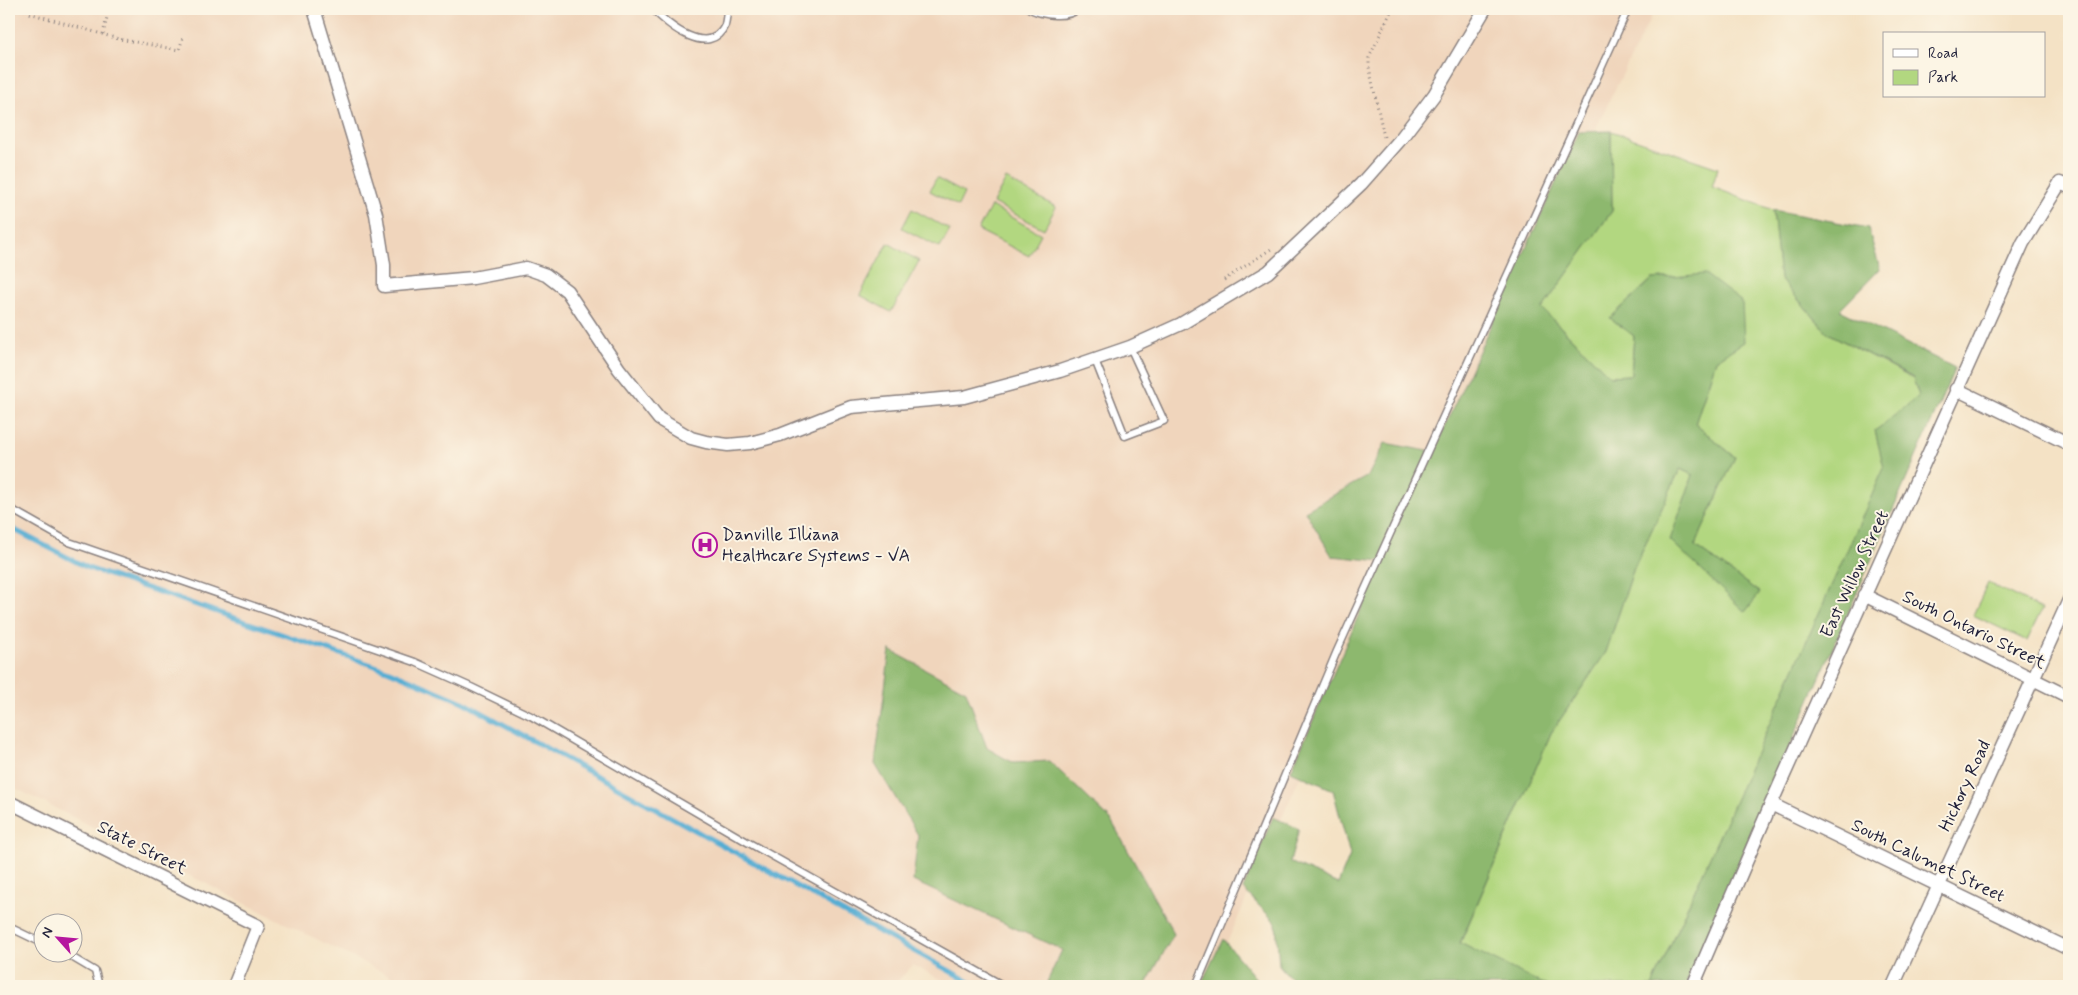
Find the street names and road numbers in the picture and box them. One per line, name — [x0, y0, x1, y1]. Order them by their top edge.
street label: East Willow Street — [1815, 506, 1895, 642]
street label: South Ontario Street — [1898, 585, 2050, 675]
street label: Hickory Road — [1933, 736, 1997, 836]
street label: South Calumet Street — [1847, 813, 2009, 909]
street label: State Street — [93, 815, 191, 881]

